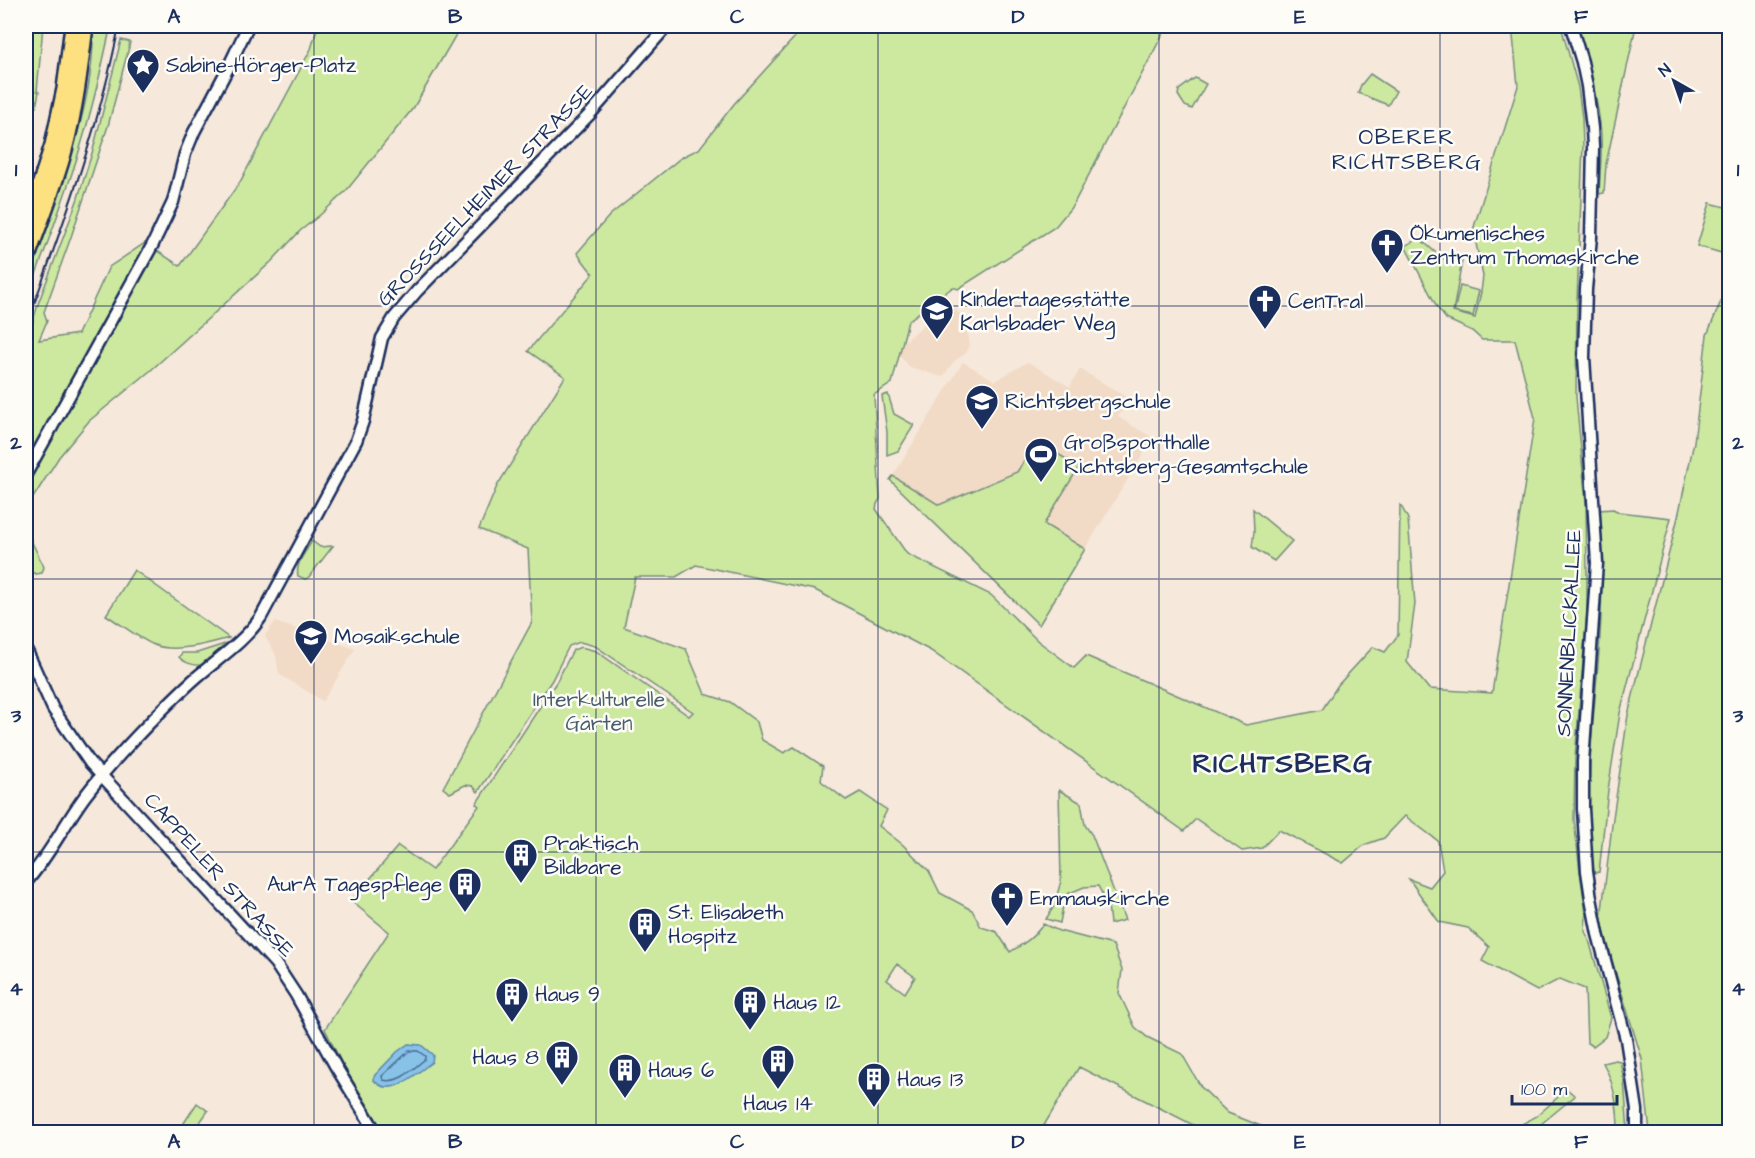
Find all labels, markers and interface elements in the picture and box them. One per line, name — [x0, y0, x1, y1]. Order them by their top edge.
text: A — [168, 3, 181, 31]
text: B — [448, 3, 463, 31]
text: C — [730, 3, 745, 31]
text: D — [1012, 3, 1025, 31]
text: E — [1294, 3, 1306, 31]
text: F — [1574, 3, 1589, 31]
place icon: Sabine-Hörger-Platz — [125, 47, 161, 94]
place label: Sabine-Hörger-Platz — [166, 51, 357, 82]
north arrow — [1644, 51, 1704, 111]
text: N — [1654, 59, 1676, 82]
street label: GROSSSEELHEIMER STRASSE — [371, 77, 600, 313]
district label: OBERER RICHTSBERG — [1332, 122, 1482, 178]
text: 1 — [15, 156, 18, 184]
text: 1 — [1737, 156, 1740, 184]
place label: Ökumenisches Zentrum Thomaskirche — [1410, 219, 1639, 272]
church icon: Ökumenisches Zentrum Thomaskirche — [1369, 227, 1405, 274]
church icon: CenTral — [1247, 283, 1283, 330]
place label: Kindertagesstätte Karlsbader Weg — [960, 285, 1130, 340]
place label: CenTral — [1288, 287, 1363, 316]
school or university icon: Kindertagesstätte Karlsbader Weg — [919, 293, 955, 340]
school or university icon: Richtsbergschule — [964, 383, 1000, 430]
place label: Richtsbergschule — [1005, 387, 1171, 418]
place label: Großsporthalle Richtsberg-Gesamtschule — [1064, 428, 1308, 483]
text: 2 — [9, 429, 22, 457]
text: 2 — [1731, 429, 1744, 457]
sports icon: Großsporthalle Richtsberg-Gesamtschule — [1023, 436, 1059, 483]
street label: SONNENBLICKALLEE — [1549, 528, 1589, 737]
school or university icon: Mosaikschule — [293, 618, 329, 665]
place label: Mosaikschule — [334, 622, 460, 651]
park label: Interkulturelle Gärten — [533, 685, 665, 738]
text: 3 — [10, 702, 22, 730]
text: 3 — [1732, 702, 1744, 730]
district label: RICHTSBERG — [1192, 745, 1374, 783]
street label: CAPPELER STRASSE — [137, 786, 301, 964]
place label: Praktisch Bildbare — [544, 829, 639, 882]
building icon: Praktisch Bildbare — [503, 837, 539, 884]
building icon: AurA Tagespflege — [447, 866, 483, 913]
place label: AurA Tagespflege — [267, 870, 442, 901]
church icon: Emmauskirche — [989, 880, 1025, 927]
place label: Emmauskirche — [1030, 884, 1170, 913]
place label: St. Elisabeth Hospitz — [668, 898, 784, 952]
building icon: St. Elisabeth Hospitz — [627, 906, 663, 953]
text: 4 — [9, 975, 23, 1003]
text: 4 — [1731, 975, 1745, 1003]
building icon: Haus 9 — [494, 976, 530, 1023]
place label: Haus 9 — [535, 980, 600, 1009]
building icon: Haus 12 — [732, 984, 768, 1031]
place label: Haus 12 — [773, 988, 841, 1017]
building icon: Haus 8 — [544, 1039, 580, 1086]
place label: Haus 8 — [472, 1043, 539, 1072]
building icon: Haus 14 — [760, 1043, 796, 1090]
building icon: Haus 6 — [607, 1052, 643, 1099]
place label: Haus 6 — [648, 1056, 714, 1085]
building icon: Haus 13 — [856, 1061, 892, 1108]
place label: Haus 13 — [897, 1065, 964, 1094]
scale bar — [1512, 1068, 1617, 1106]
text: 100 m — [1521, 1077, 1567, 1102]
place label: Haus 14 — [743, 1089, 813, 1118]
text: A — [168, 1128, 181, 1156]
text: B — [448, 1128, 463, 1156]
text: C — [730, 1128, 745, 1156]
text: D — [1012, 1128, 1025, 1156]
text: E — [1294, 1128, 1306, 1156]
text: F — [1574, 1128, 1589, 1156]

